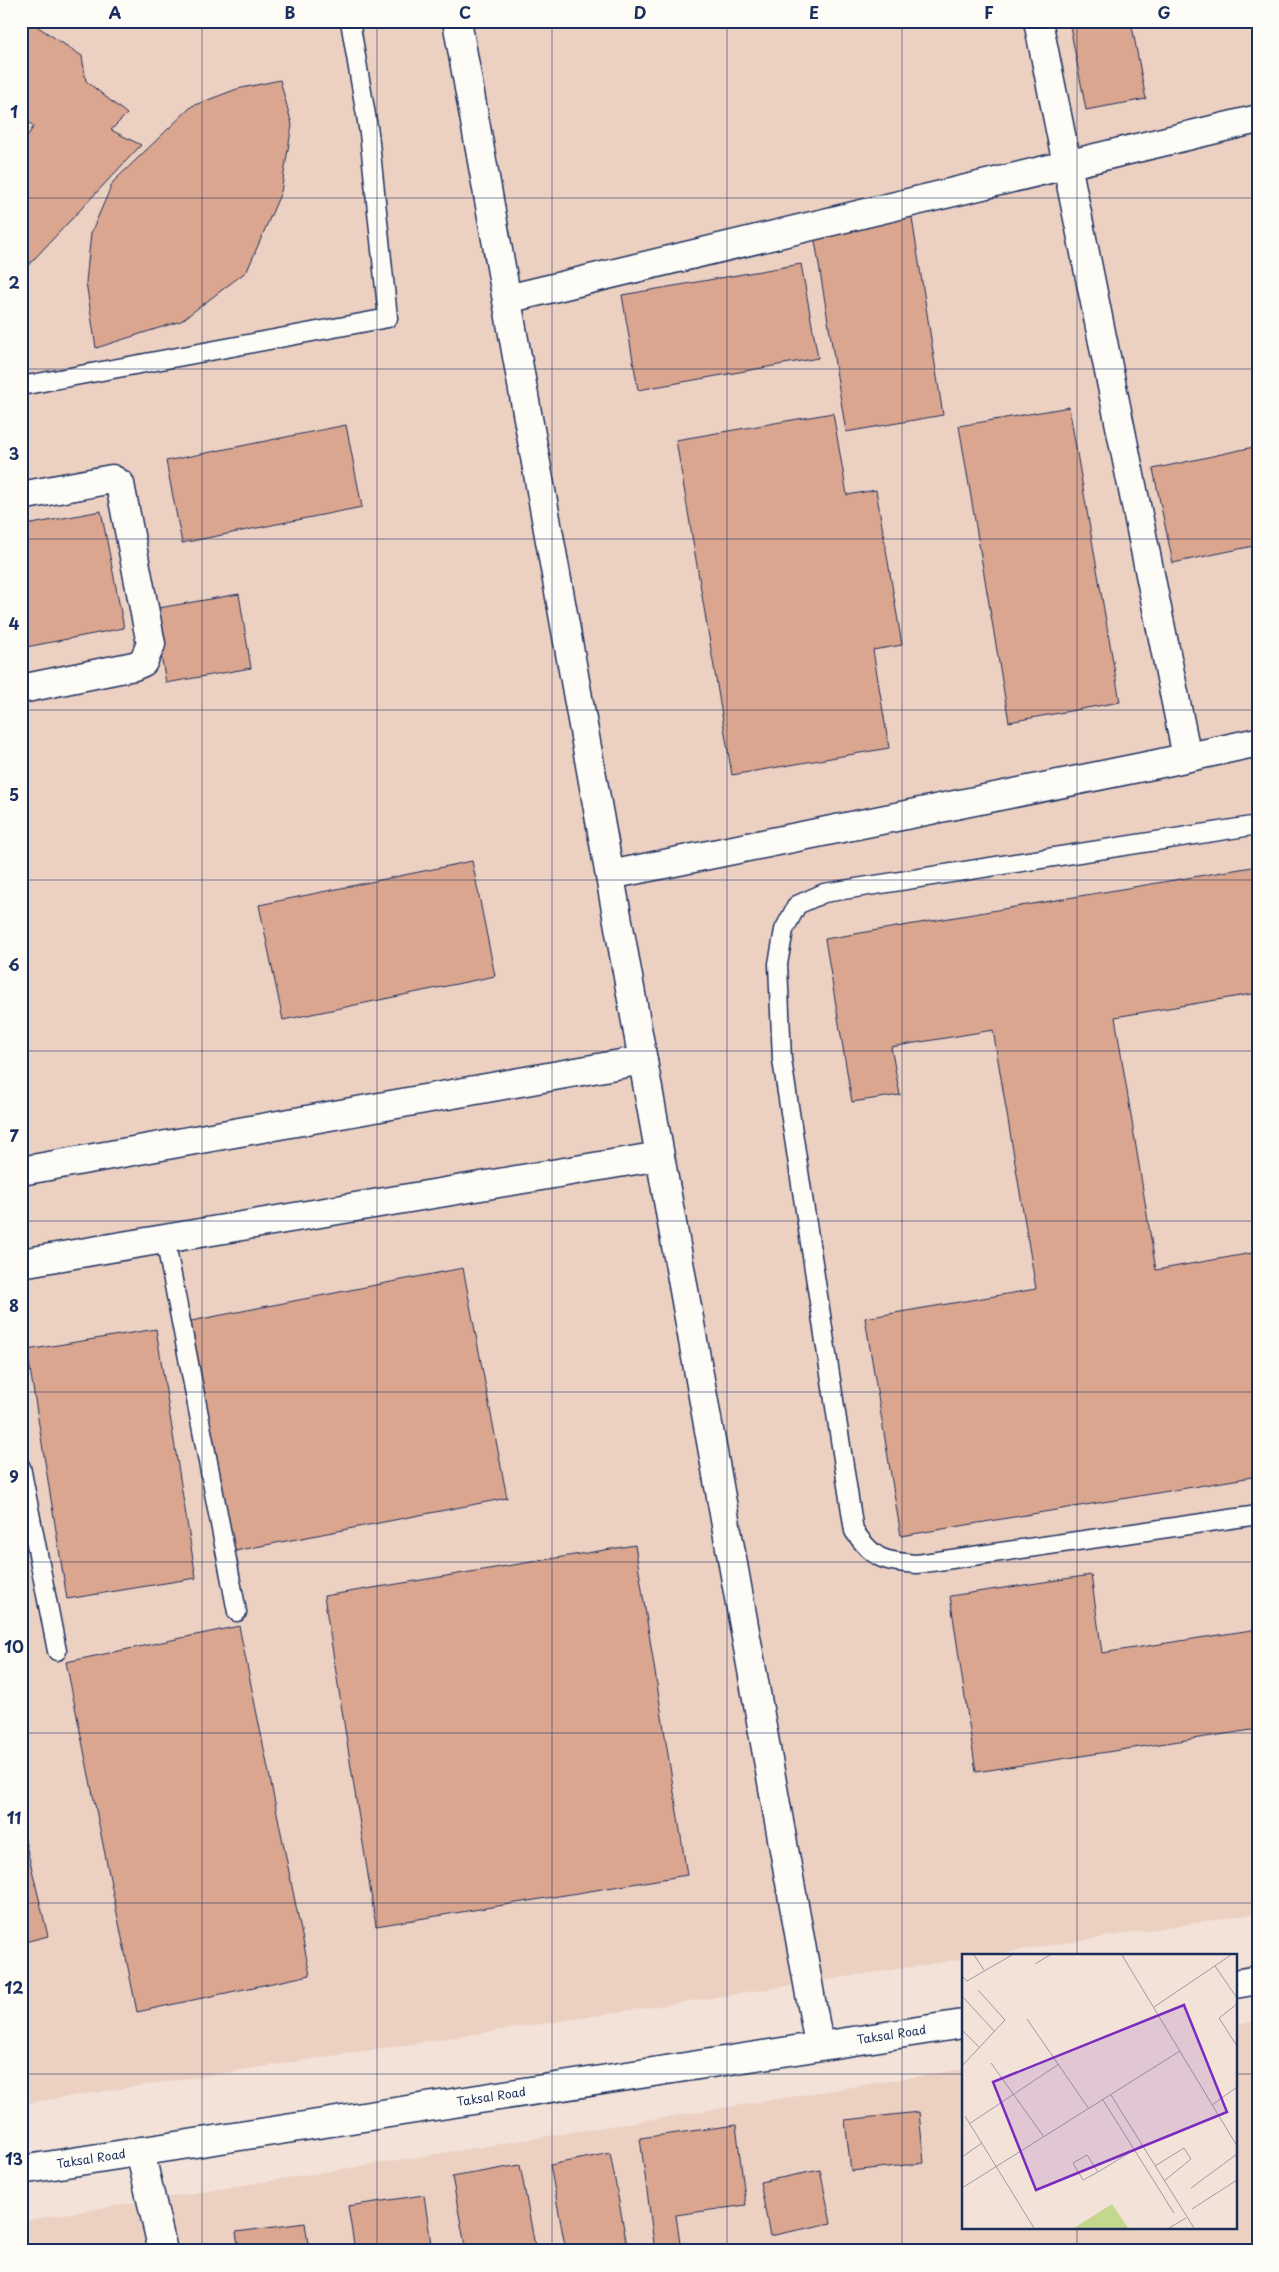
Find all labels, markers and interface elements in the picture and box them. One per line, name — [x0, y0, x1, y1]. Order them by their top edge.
text: A — [109, 0, 122, 24]
text: B — [285, 0, 296, 24]
text: C — [459, 0, 471, 24]
text: D — [634, 0, 646, 24]
text: E — [809, 0, 819, 24]
text: F — [984, 0, 994, 24]
text: G — [1157, 0, 1171, 24]
text: 1 — [10, 99, 18, 123]
text: 2 — [8, 270, 20, 294]
text: 3 — [9, 441, 19, 465]
text: 4 — [9, 611, 20, 635]
text: 5 — [9, 782, 19, 806]
text: 6 — [8, 952, 20, 976]
text: 7 — [9, 1123, 19, 1147]
text: 8 — [9, 1293, 19, 1317]
text: 9 — [9, 1464, 19, 1488]
text: 10 — [4, 1634, 24, 1658]
text: 11 — [7, 1805, 21, 1829]
inset map — [962, 1954, 1236, 2230]
text: 12 — [5, 1975, 23, 1999]
street label: Taksal Road — [856, 2020, 927, 2048]
street label: Taksal Road — [455, 2082, 527, 2110]
street label: Taksal Road — [55, 2144, 127, 2172]
text: 13 — [5, 2146, 23, 2170]

